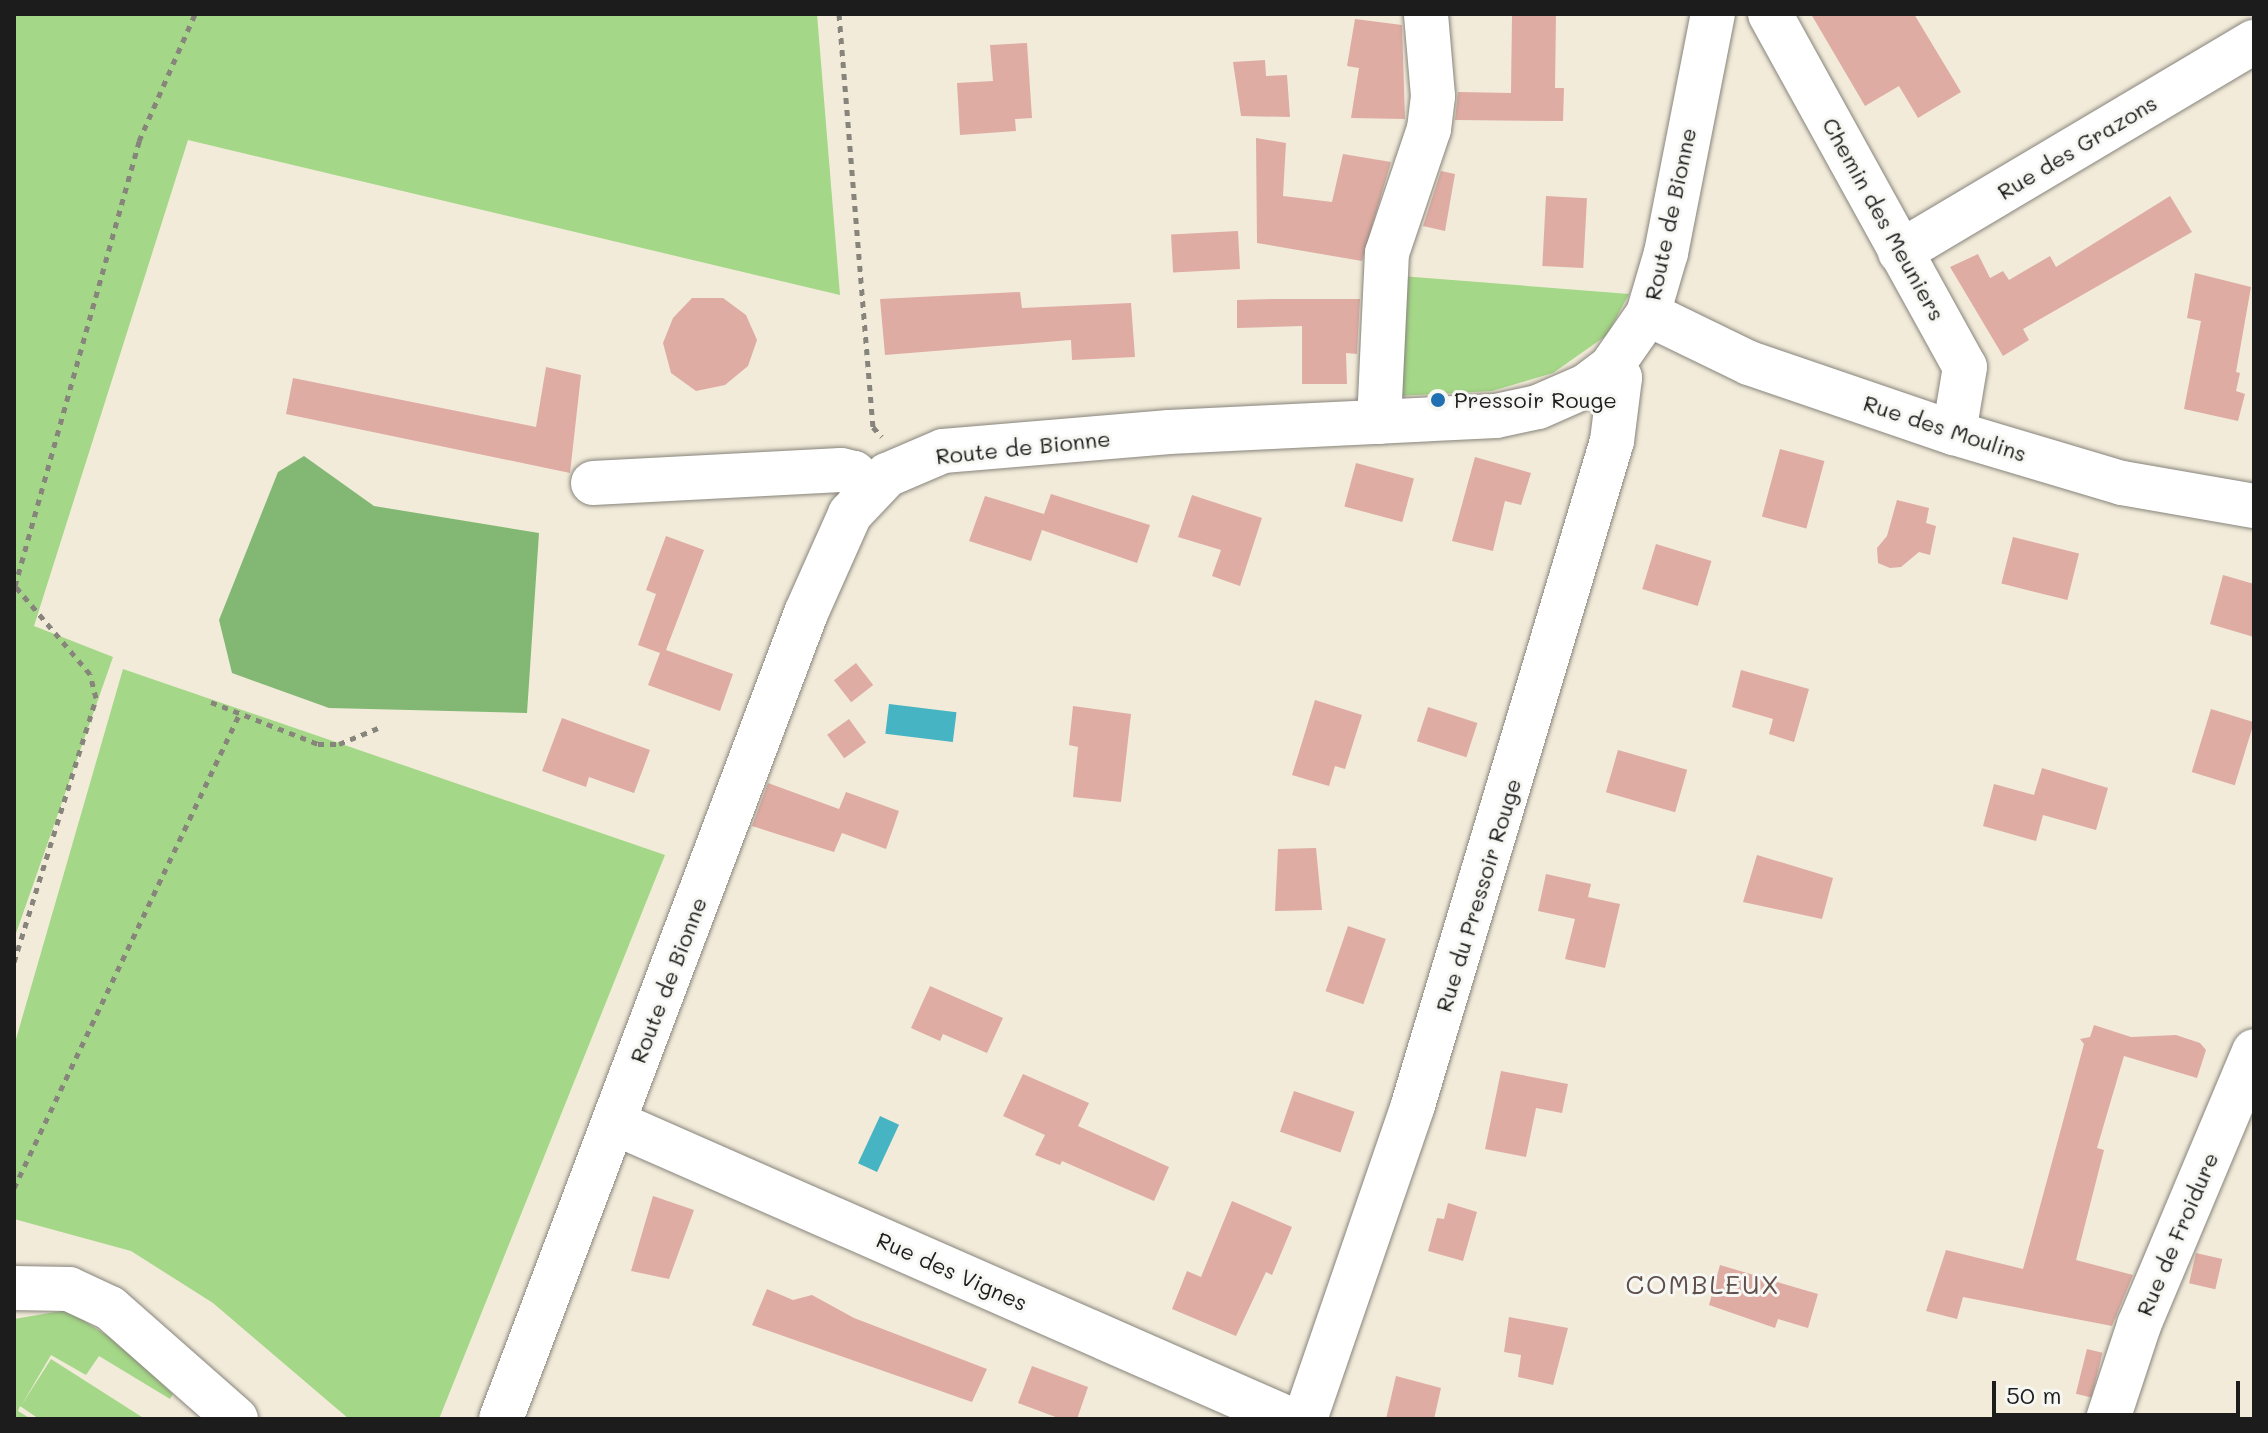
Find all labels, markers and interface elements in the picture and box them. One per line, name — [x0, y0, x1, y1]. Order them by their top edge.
street label: Rue des Grazons — [1992, 89, 2162, 205]
street label: Chemin des Meuniers — [1817, 113, 1951, 325]
street label: Route de Bionne — [1639, 125, 1701, 303]
place label: Pressoir Rouge — [1454, 387, 1617, 413]
street label: Rue des Moulins — [1860, 389, 2030, 467]
marker: Pressoir Rouge — [1429, 391, 1447, 409]
street label: Route de Bionne — [934, 425, 1112, 469]
street label: Rue du Pressoir Rouge — [1430, 775, 1526, 1015]
street label: Route de Bionne — [624, 893, 712, 1067]
street label: Rue de Froidure — [2131, 1148, 2223, 1320]
street label: Rue des Vignes — [873, 1226, 1031, 1316]
district label: COMBLEUX — [1625, 1269, 1781, 1301]
scale bar — [1996, 1365, 2244, 1415]
text: 50 m — [2006, 1379, 2062, 1410]

